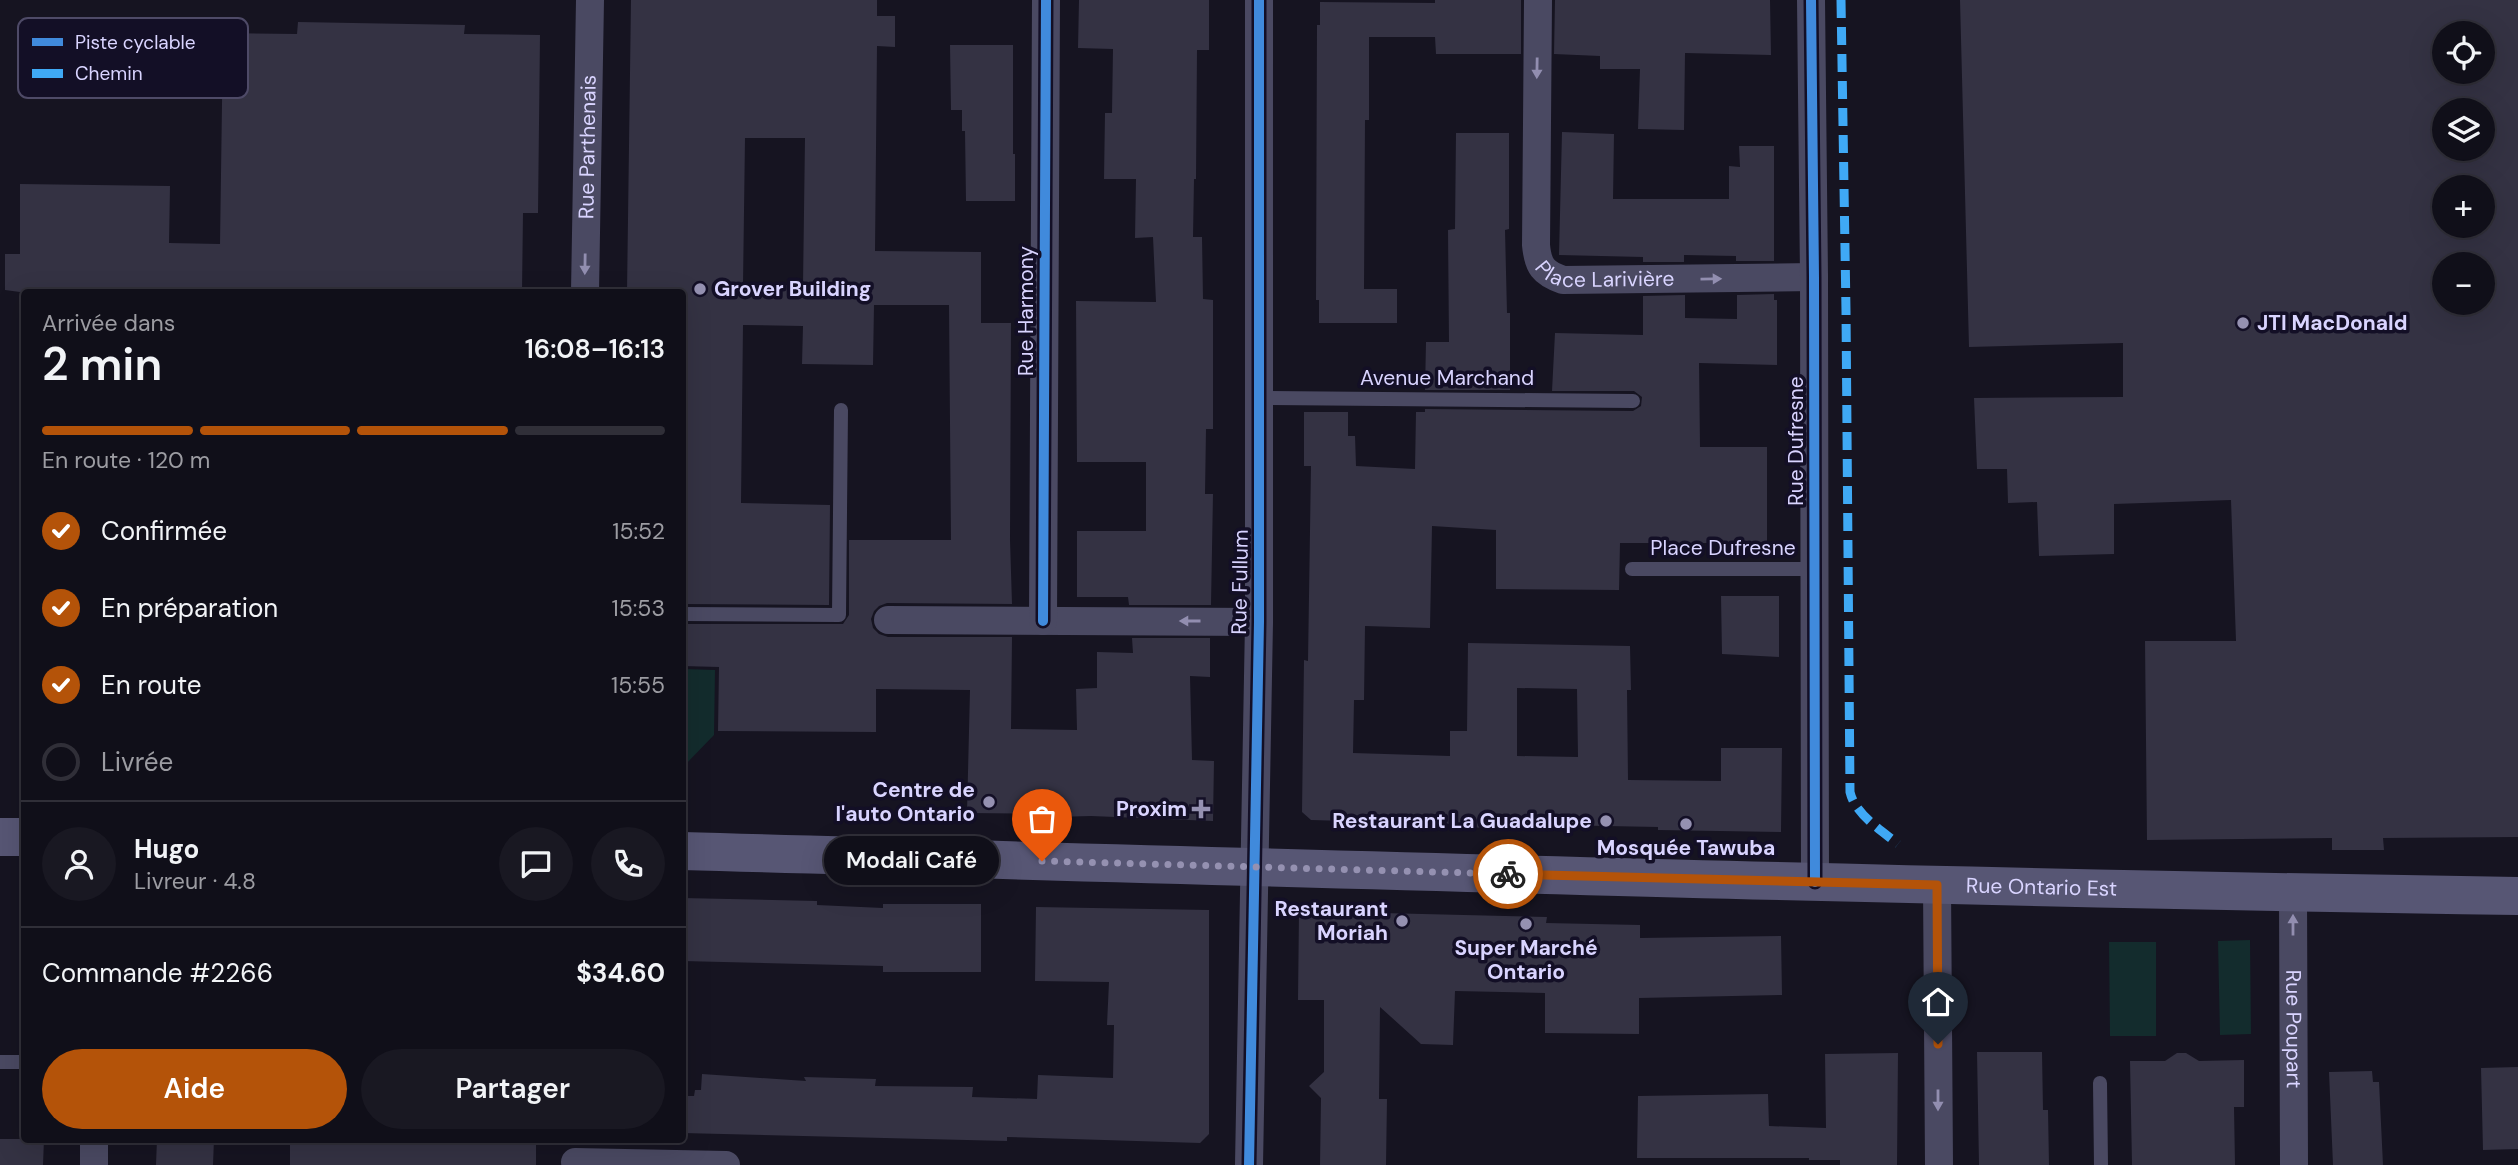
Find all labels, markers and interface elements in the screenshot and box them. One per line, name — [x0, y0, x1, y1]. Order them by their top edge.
legend — [18, 18, 248, 98]
map controls — [2432, 21, 2495, 315]
button: locate — [2432, 21, 2495, 84]
text: Piste cyclable — [75, 30, 196, 55]
one-way arrow — [1531, 57, 1543, 79]
text: Chemin — [75, 61, 143, 86]
street label: Rue Parthenais — [572, 75, 603, 219]
button: layers — [2432, 98, 2495, 161]
button: + — [2432, 175, 2495, 238]
street label: Rue Harmony — [1012, 246, 1040, 376]
button: − — [2432, 252, 2495, 315]
one-way arrow — [579, 253, 591, 275]
street label: Place Larivière — [1529, 255, 1674, 294]
one-way arrow — [1700, 273, 1722, 285]
place label: Grover Building — [714, 275, 871, 303]
marker: Grover Building — [692, 281, 708, 297]
text: Arrivée dans — [42, 308, 175, 338]
place label: JTI MacDonald — [2257, 309, 2408, 337]
marker: JTI MacDonald — [2235, 315, 2251, 331]
text: 16:08–16:13 — [525, 332, 665, 366]
text: 2 min — [42, 334, 162, 394]
street label: Avenue Marchand — [1360, 364, 1534, 392]
street label: Rue Dufresne — [1782, 376, 1810, 506]
text: En route · 120 m — [42, 445, 210, 475]
icon: check — [42, 512, 80, 550]
text: Confirmée — [101, 514, 227, 548]
text: 15:52 — [612, 516, 665, 546]
street label: Rue Fullum — [1225, 529, 1255, 635]
street label: Place Dufresne — [1650, 534, 1796, 562]
icon: check — [42, 589, 80, 627]
text: En préparation — [101, 591, 278, 625]
text: 15:53 — [612, 593, 665, 623]
one-way arrow — [1179, 615, 1201, 627]
icon: check — [42, 666, 80, 704]
text: En route — [101, 668, 202, 702]
text: 15:55 — [611, 670, 665, 700]
text: Livrée — [101, 745, 173, 779]
place label: Centre de l'auto Ontario — [835, 776, 975, 828]
pin — [1012, 789, 1072, 861]
marker: Centre de l'auto Ontario — [981, 794, 997, 810]
place label: Proxim — [1116, 795, 1187, 823]
icon: bag — [1023, 800, 1061, 838]
marker: Proxim — [1193, 801, 1209, 817]
place label: Restaurant La Guadalupe — [1332, 807, 1592, 835]
marker: Restaurant La Guadalupe — [1598, 813, 1614, 829]
marker: Mosquée Tawuba — [1678, 816, 1694, 832]
button: person — [42, 827, 116, 901]
button: chat — [499, 827, 573, 901]
button: phone — [591, 827, 665, 901]
text: Hugo — [134, 832, 199, 866]
place label: Mosquée Tawuba — [1597, 834, 1775, 862]
callout: Modali Café — [825, 836, 1000, 886]
courier — [1473, 839, 1543, 909]
text: Modali Café — [846, 845, 977, 875]
icon: bike — [1489, 855, 1527, 893]
text: Livreur · 4.8 — [134, 866, 256, 896]
street label: Rue Ontario Est — [1966, 871, 2117, 903]
place label: Restaurant Moriah — [1275, 895, 1388, 947]
marker: Restaurant Moriah — [1394, 913, 1410, 929]
one-way arrow — [2287, 914, 2299, 936]
marker: Super Marché Ontario — [1518, 916, 1534, 932]
place label: Super Marché Ontario — [1454, 934, 1598, 986]
text: Commande #2266 — [42, 956, 273, 990]
text: $34.60 — [576, 956, 665, 990]
street label: Rue Poupart — [2279, 970, 2308, 1088]
pin — [1908, 972, 1968, 1044]
icon: home — [1919, 983, 1957, 1021]
button: Aide — [42, 1049, 347, 1129]
button: Partager — [361, 1049, 665, 1129]
one-way arrow — [1932, 1090, 1944, 1112]

